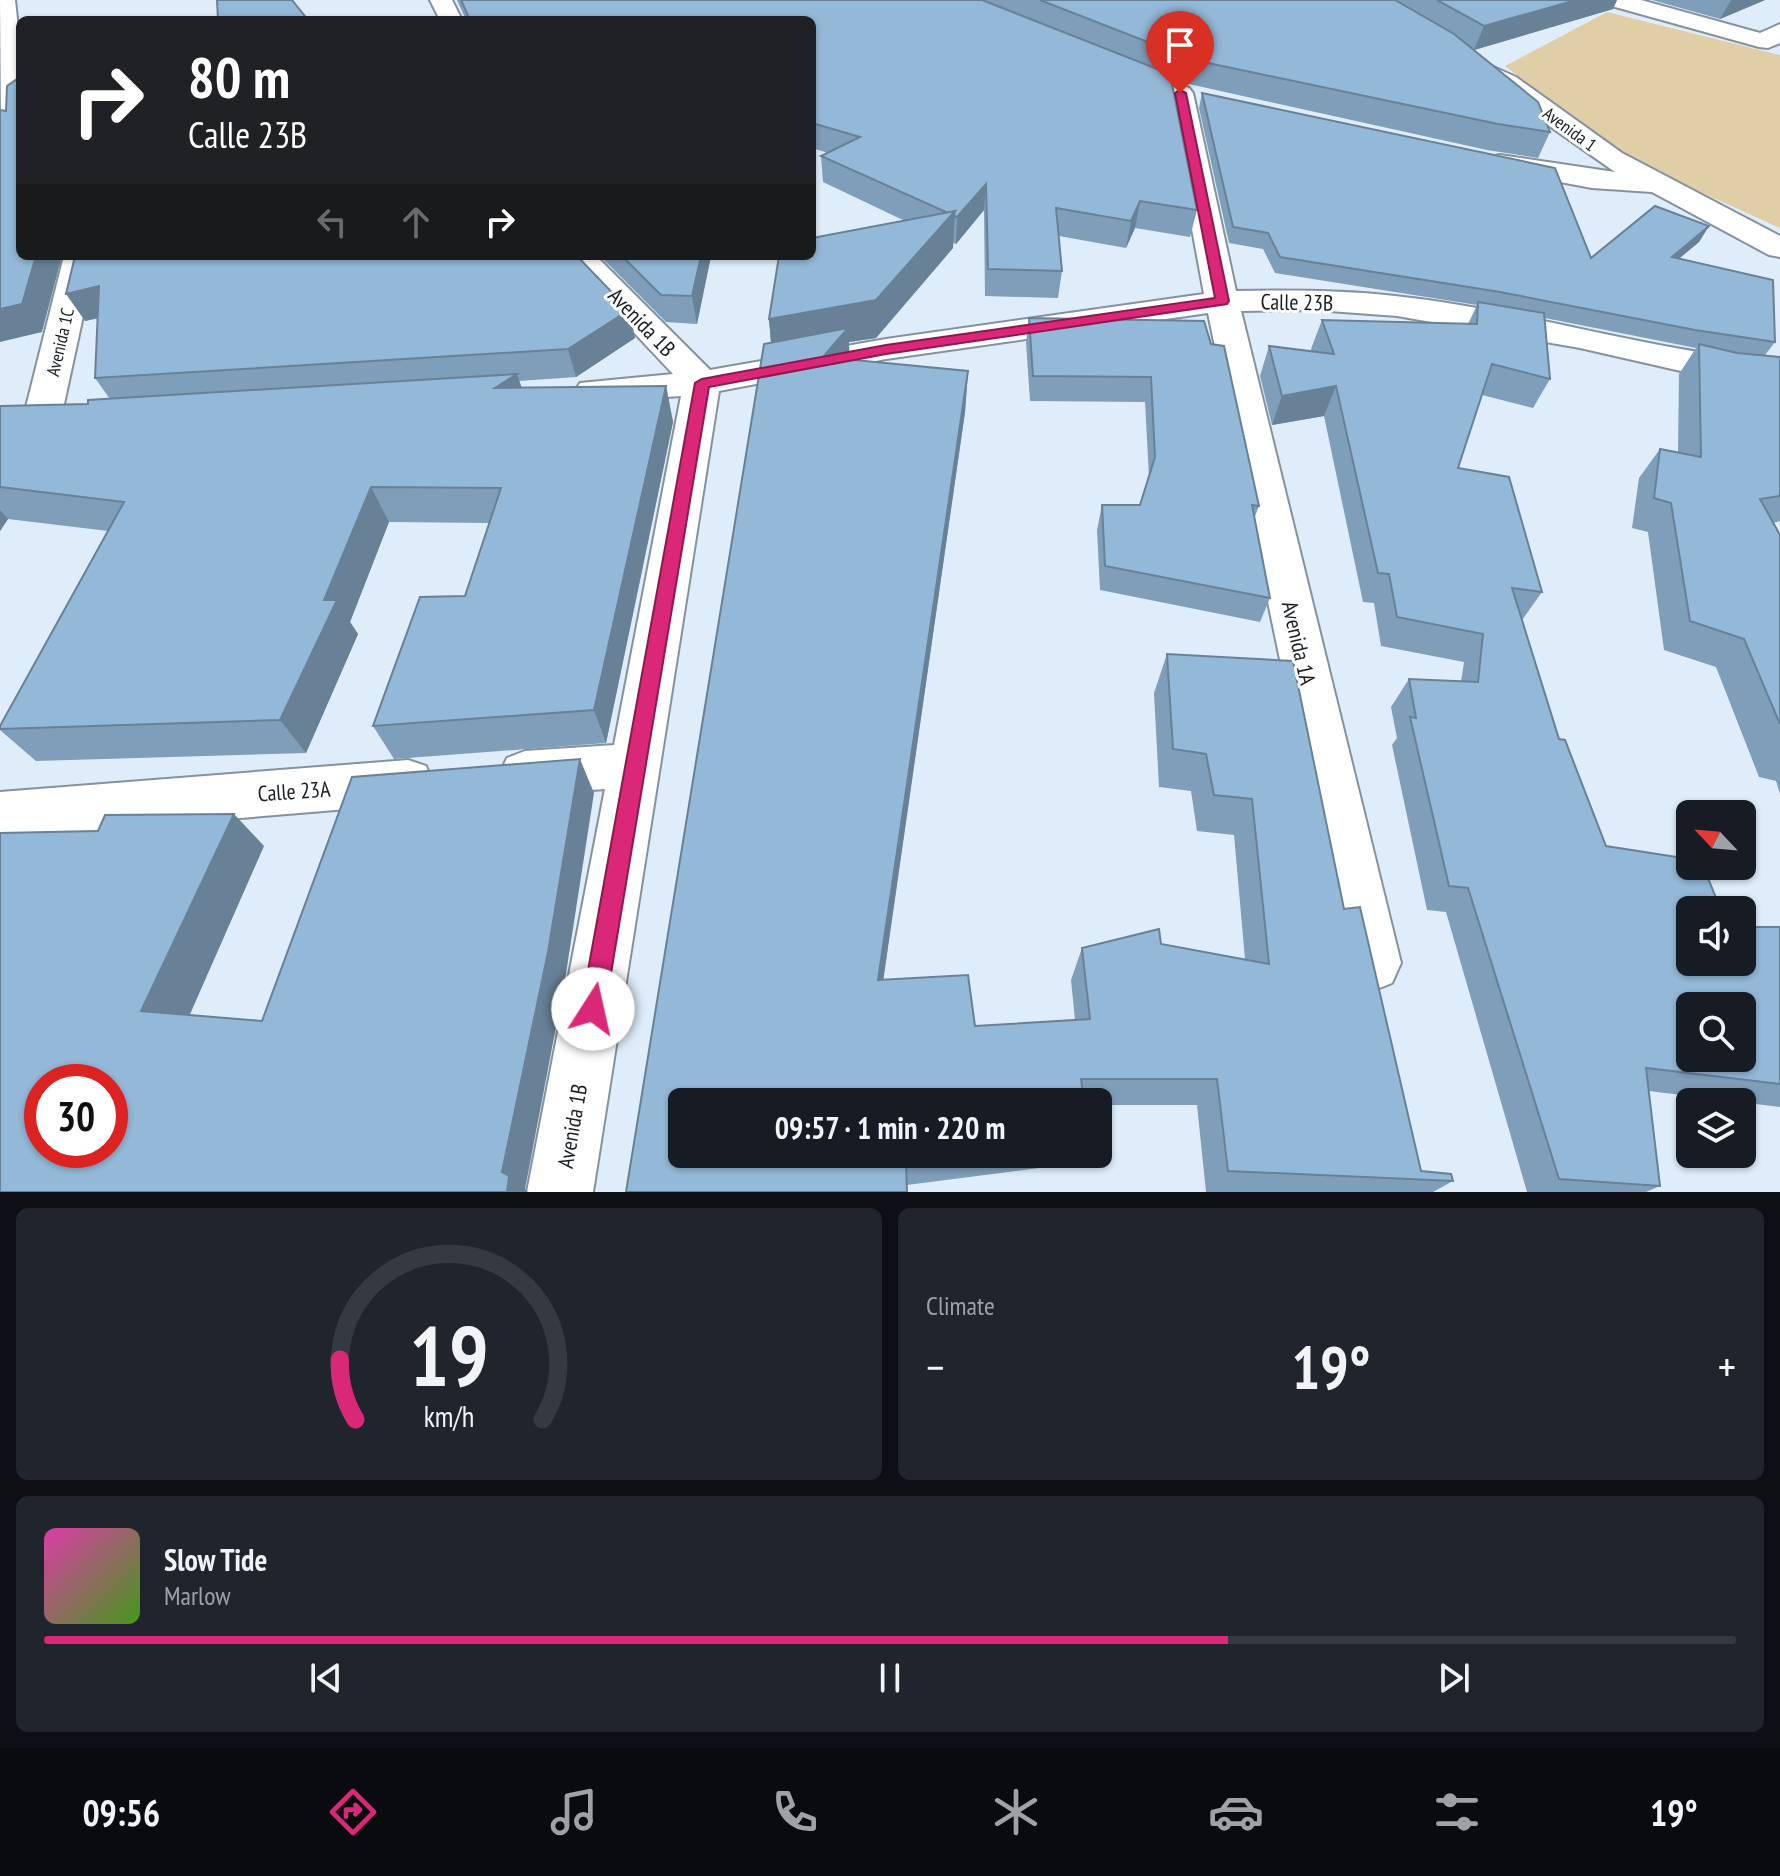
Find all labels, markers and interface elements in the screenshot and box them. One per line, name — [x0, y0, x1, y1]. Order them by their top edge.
pin — [1146, 11, 1214, 93]
icon: arrive — [1158, 23, 1202, 67]
text: 80 m — [188, 41, 290, 113]
icon: right — [56, 48, 160, 152]
street label: Avenida 1 — [1539, 102, 1601, 156]
text: Calle 23B — [188, 111, 307, 158]
icon: left — [310, 200, 354, 244]
icon: ahead — [394, 200, 438, 244]
icon: right — [478, 200, 522, 244]
street label: Avenida 1B — [602, 282, 682, 362]
street label: Calle 23B — [1260, 287, 1334, 317]
street label: Avenida 1C — [41, 306, 79, 378]
street label: Avenida 1A — [1276, 598, 1322, 688]
street label: Calle 23A — [257, 774, 332, 808]
north arrow — [1676, 800, 1756, 880]
map controls — [1676, 800, 1756, 1168]
button: sound — [1676, 896, 1756, 976]
position arrow — [551, 967, 635, 1051]
button: search — [1676, 992, 1756, 1072]
speed limit sign: 30 — [24, 1064, 128, 1168]
street label: Avenida 1B — [551, 1082, 593, 1170]
button: layers — [1676, 1088, 1756, 1168]
text: 09:57 · 1 min · 220 m — [775, 1108, 1005, 1147]
text: Climate — [926, 1289, 995, 1322]
text: 19 — [409, 1301, 489, 1409]
text: 19° — [1291, 1328, 1371, 1406]
text: − — [926, 1338, 944, 1395]
text: + — [1718, 1338, 1736, 1395]
text: km/h — [424, 1398, 474, 1435]
text: Slow Tide — [164, 1540, 267, 1579]
text: Marlow — [164, 1579, 230, 1612]
icon: previous — [304, 1656, 348, 1700]
icon: pause — [868, 1656, 912, 1700]
icon: next — [1432, 1656, 1476, 1700]
icon: directions — [325, 1784, 381, 1840]
icon: music — [546, 1784, 602, 1840]
icon: phone — [767, 1784, 823, 1840]
icon: climate — [988, 1784, 1044, 1840]
icon: car — [1208, 1784, 1264, 1840]
icon: filters — [1429, 1784, 1485, 1840]
text: 09:56 — [82, 1789, 160, 1836]
text: 19° — [1650, 1789, 1698, 1836]

